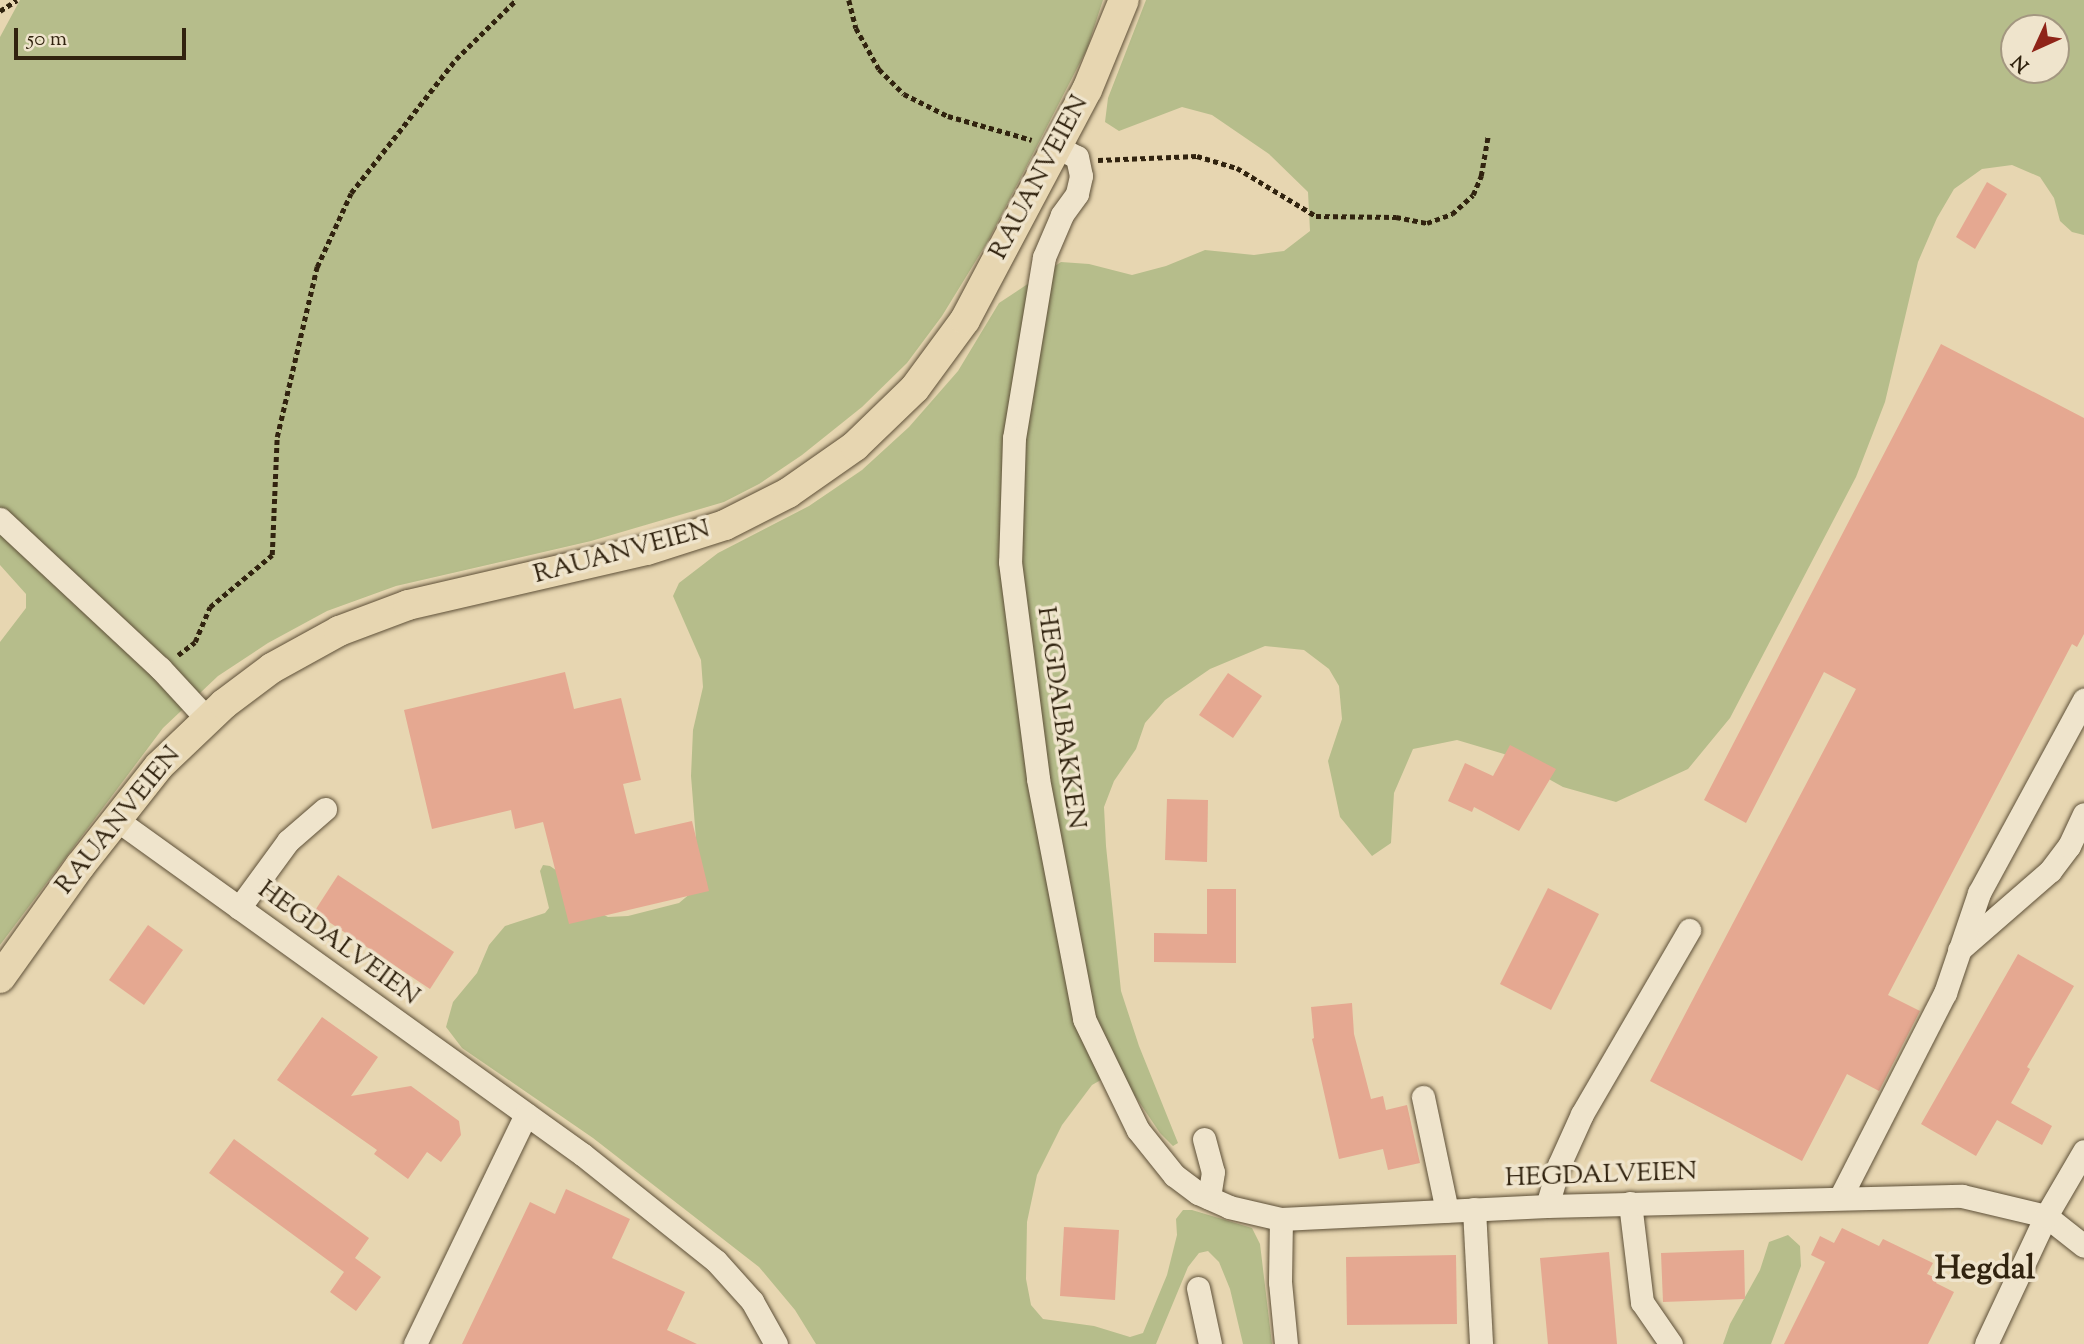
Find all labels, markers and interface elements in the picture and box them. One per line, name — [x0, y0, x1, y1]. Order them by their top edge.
scale bar — [18, 14, 189, 58]
north arrow — [2000, 14, 2070, 84]
text: 50 m — [27, 25, 67, 55]
text: N — [2006, 48, 2036, 78]
street label: RAUANVEIEN — [984, 91, 1096, 265]
street label: RAUANVEIEN — [530, 514, 714, 592]
street label: HEGDALBAKKEN — [1029, 605, 1091, 831]
street label: RAUANVEIEN — [50, 741, 188, 901]
street label: HEGDALVEIEN — [251, 875, 425, 1013]
street label: HEGDALVEIEN — [1504, 1157, 1698, 1195]
district label: Hegdal — [1935, 1251, 2035, 1291]

